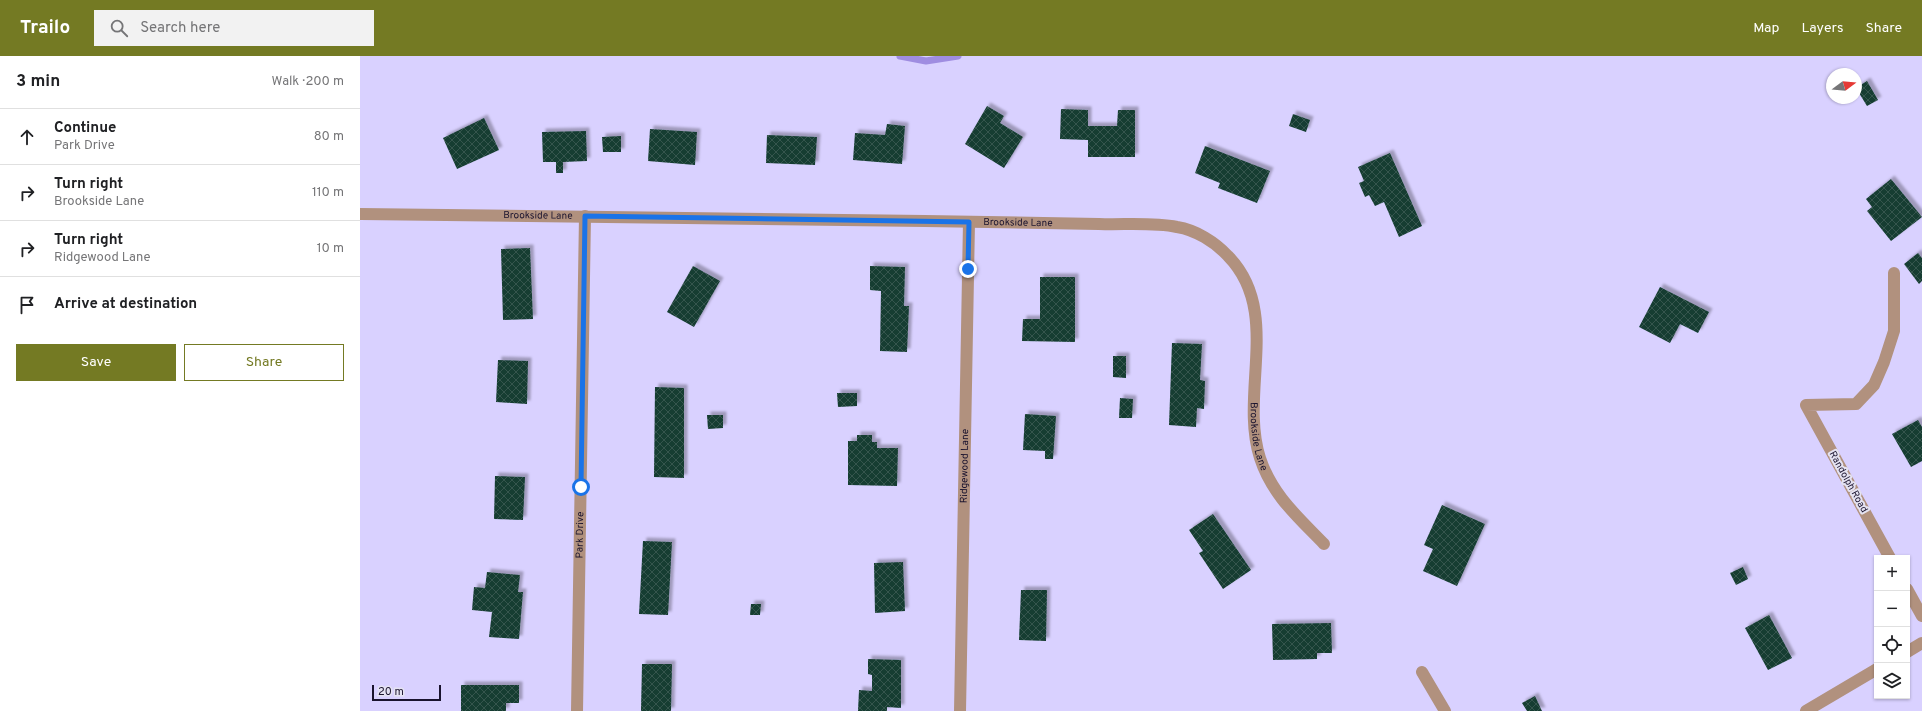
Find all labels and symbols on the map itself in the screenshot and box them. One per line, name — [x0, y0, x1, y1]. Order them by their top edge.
north arrow — [1826, 68, 1862, 104]
street label: Brookside Lane — [503, 209, 573, 222]
street label: Brookside Lane — [983, 216, 1053, 230]
route end — [959, 260, 977, 278]
street label: Brookside Lane — [1247, 402, 1271, 473]
street label: Ridgewood Lane — [957, 429, 972, 503]
street label: Randolph Road — [1826, 449, 1870, 515]
route start — [572, 478, 590, 496]
street label: Park Drive — [573, 512, 587, 558]
scale bar — [372, 683, 441, 702]

